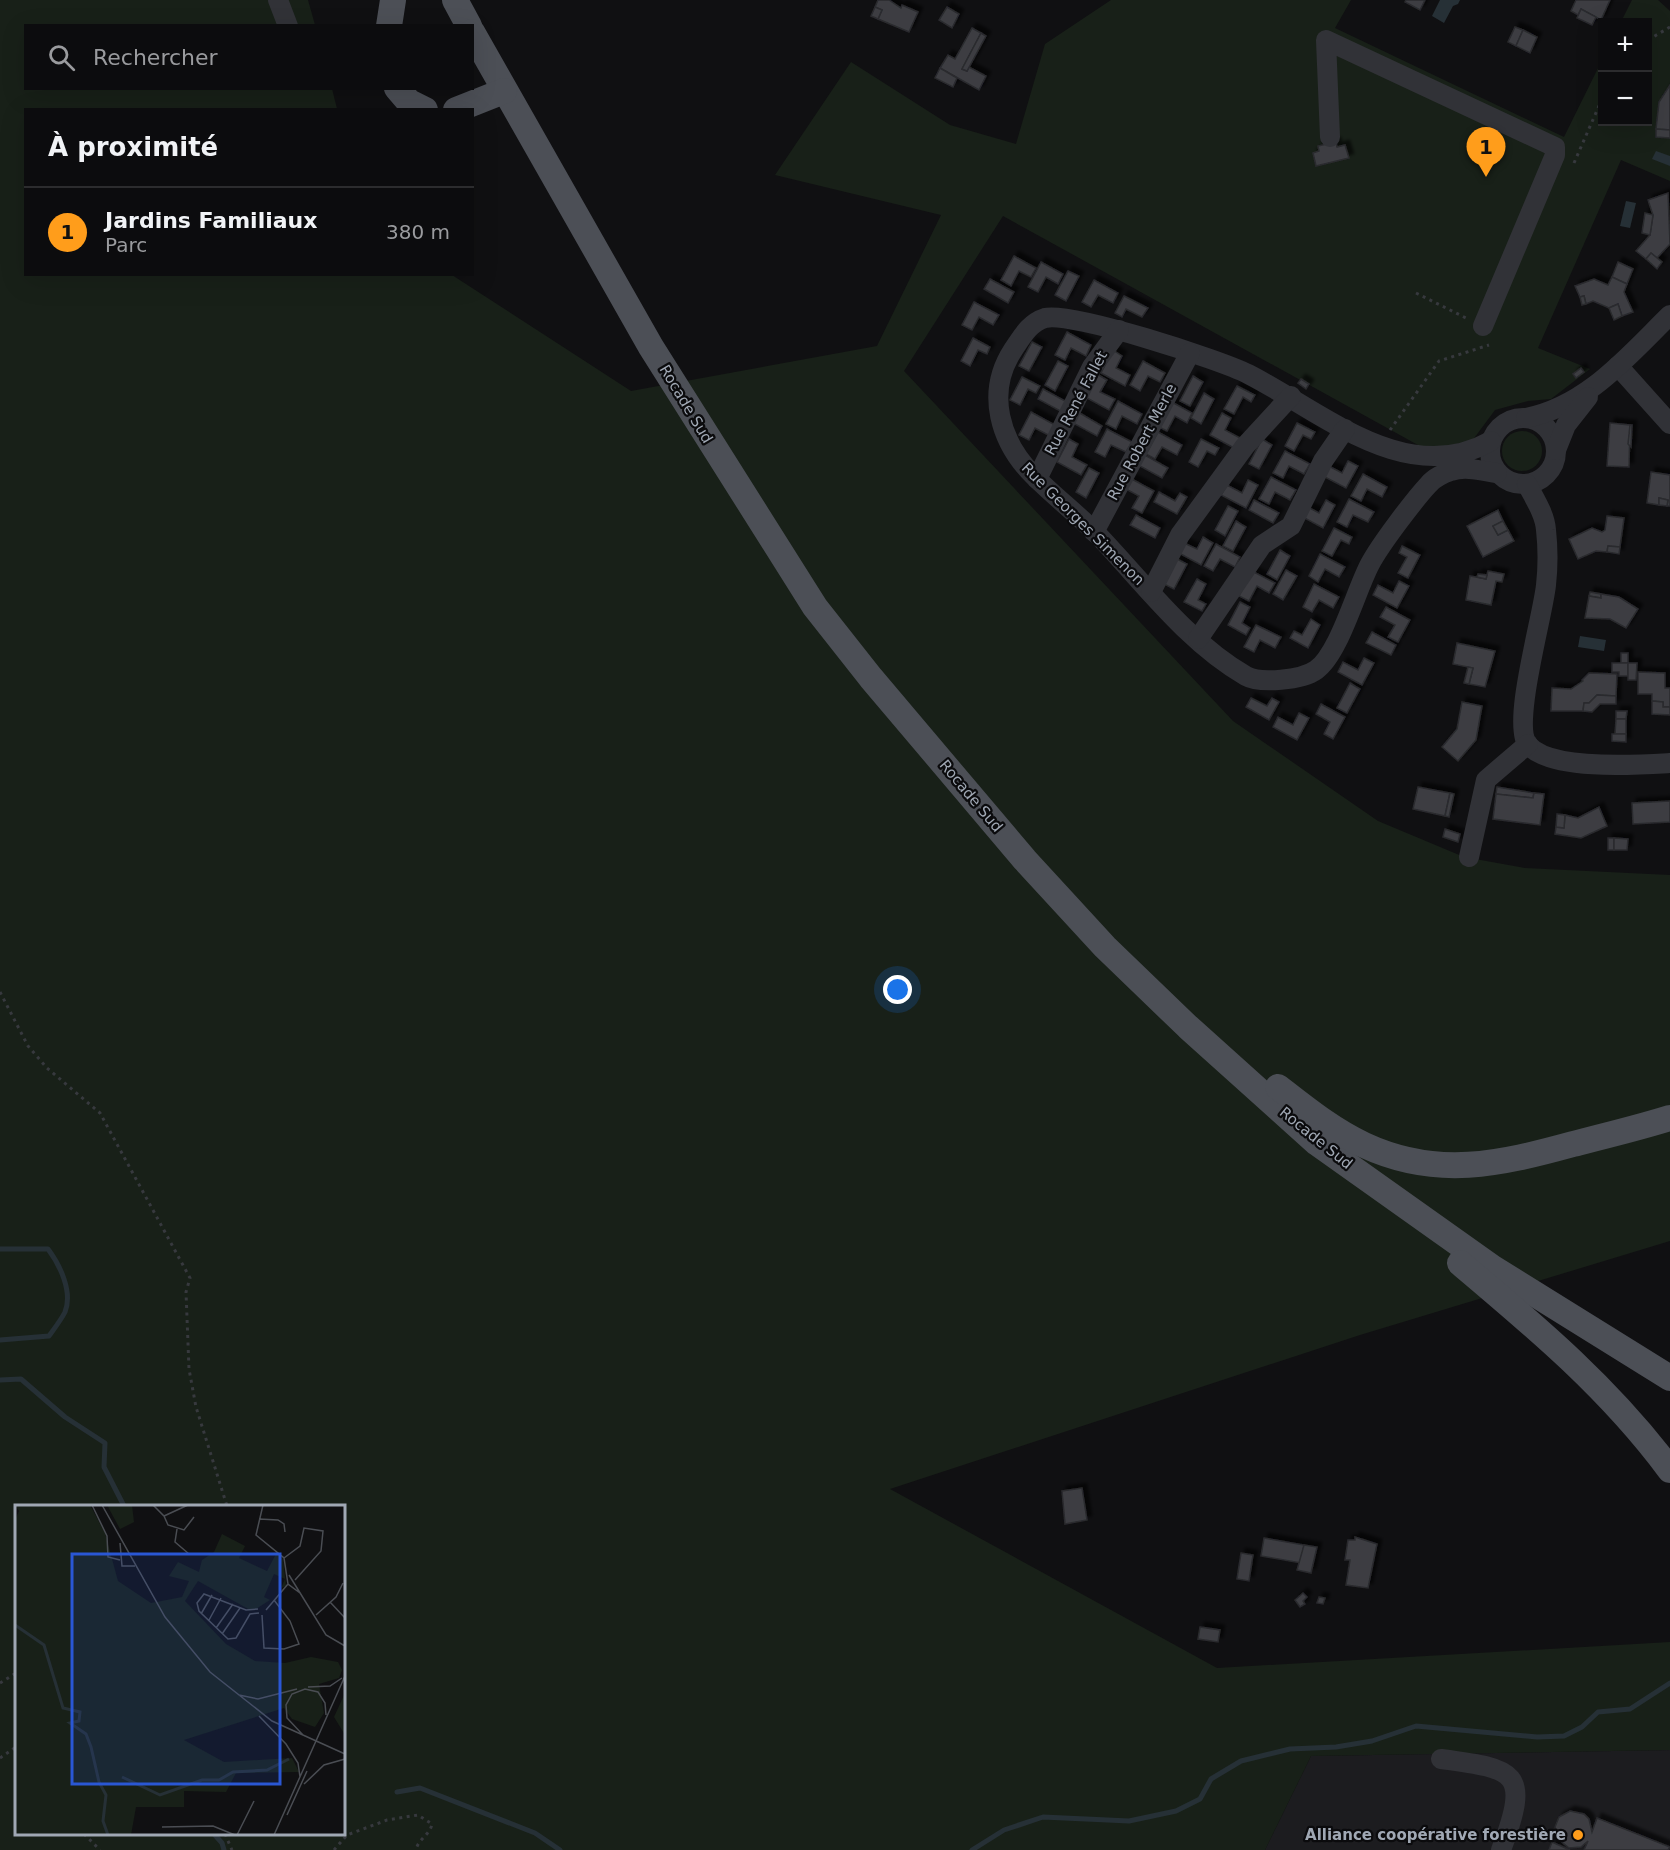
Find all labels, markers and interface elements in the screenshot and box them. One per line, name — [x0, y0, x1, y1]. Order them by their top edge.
map controls — [1598, 18, 1652, 126]
button: + — [1598, 18, 1652, 72]
search box — [24, 24, 474, 90]
icon: search — [45, 41, 78, 74]
text: Rechercher — [93, 45, 218, 70]
button: − — [1598, 72, 1652, 126]
pin: 1 — [1466, 128, 1506, 177]
text: À proximité — [48, 132, 218, 162]
text: Jardins Familiaux — [105, 208, 317, 233]
text: 1 — [61, 220, 74, 244]
text: 380 m — [386, 220, 450, 244]
text: Parc — [105, 233, 147, 257]
street label: Rue René Fallet — [1041, 348, 1111, 458]
street label: Rocade Sud — [656, 361, 716, 447]
street label: Rue Robert Merle — [1104, 381, 1180, 503]
street label: Rue Georges Simenon — [1018, 459, 1148, 589]
street label: Rocade Sud — [936, 756, 1006, 836]
your location — [883, 975, 912, 1004]
street label: Rocade Sud — [1276, 1103, 1356, 1173]
inset map — [15, 1505, 345, 1835]
place label: Alliance coopérative forestière — [1305, 1826, 1566, 1844]
marker: Alliance coopérative forestière — [1571, 1828, 1585, 1842]

